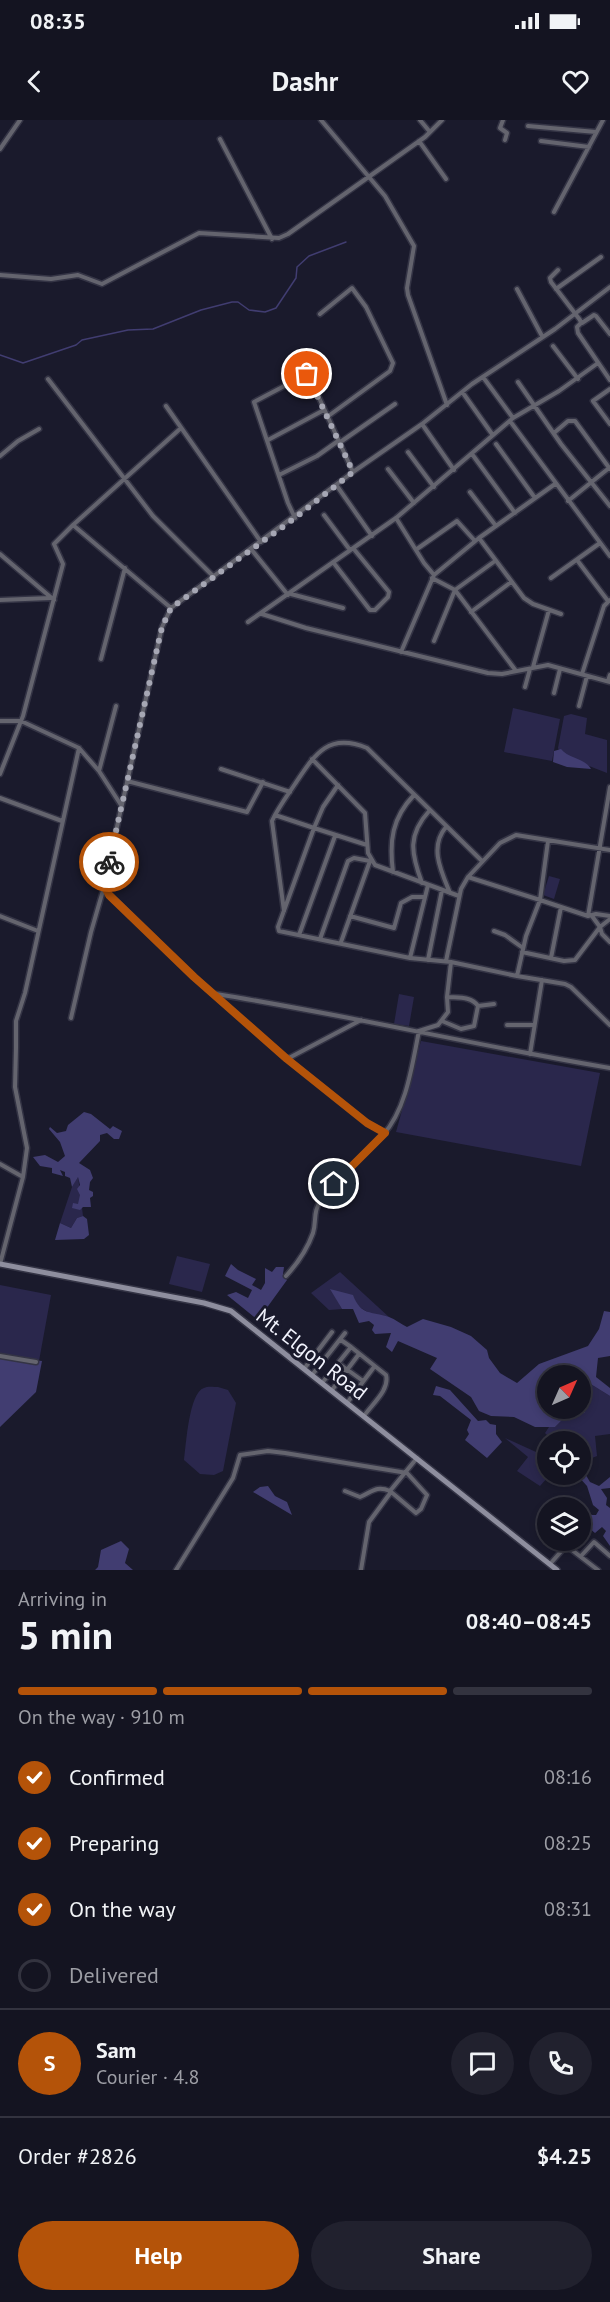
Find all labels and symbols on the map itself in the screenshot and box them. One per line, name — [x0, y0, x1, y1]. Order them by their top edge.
pin — [281, 348, 332, 399]
courier — [79, 832, 139, 892]
pin — [308, 1158, 359, 1209]
street label: Mt. Elgon Road — [251, 1302, 373, 1406]
north arrow — [537, 1365, 591, 1419]

